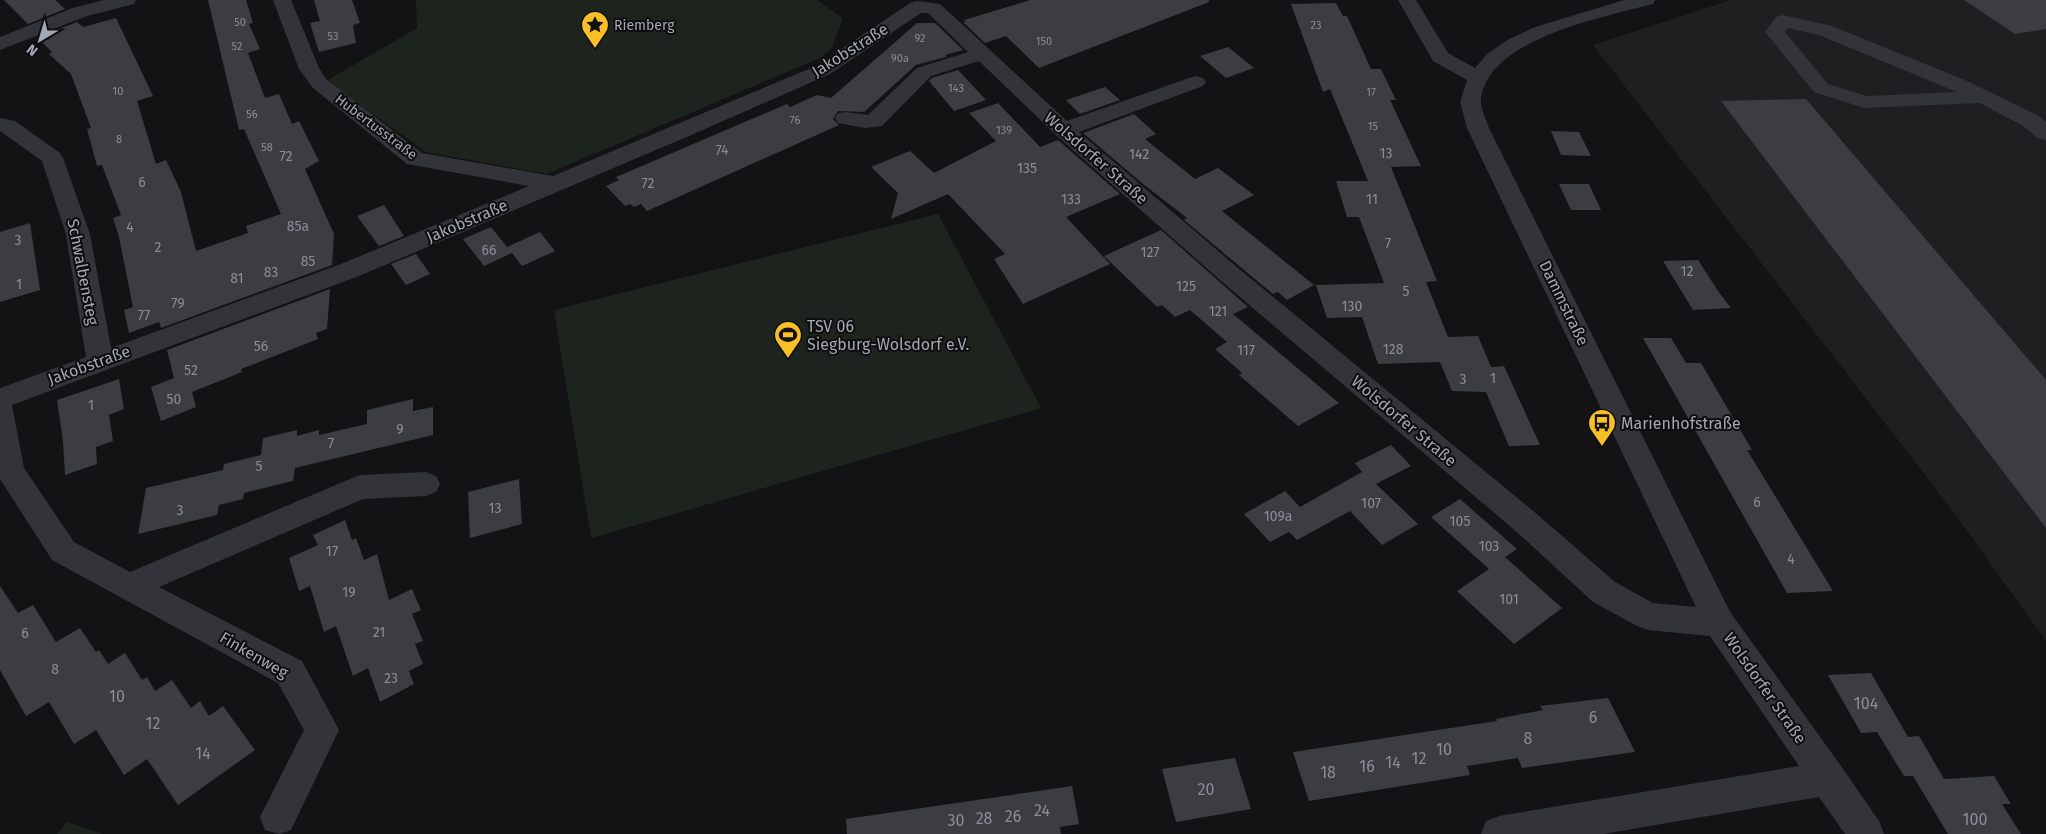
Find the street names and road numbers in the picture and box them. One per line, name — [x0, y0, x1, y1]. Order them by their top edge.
street label: Jakobstraße — [808, 19, 892, 81]
street label: Hubertusstraße — [331, 91, 421, 163]
street label: Wolsdorfer Straße — [1040, 108, 1152, 208]
street label: Jakobstraße — [424, 195, 510, 247]
street label: Schwalbensteg — [63, 217, 103, 327]
street label: Dammstraße — [1535, 257, 1593, 349]
street label: Jakobstraße — [45, 341, 133, 389]
street label: Wolsdorfer Straße — [1348, 372, 1460, 470]
street label: Finkenweg — [216, 628, 292, 683]
street label: Wolsdorfer Straße — [1720, 629, 1810, 747]

